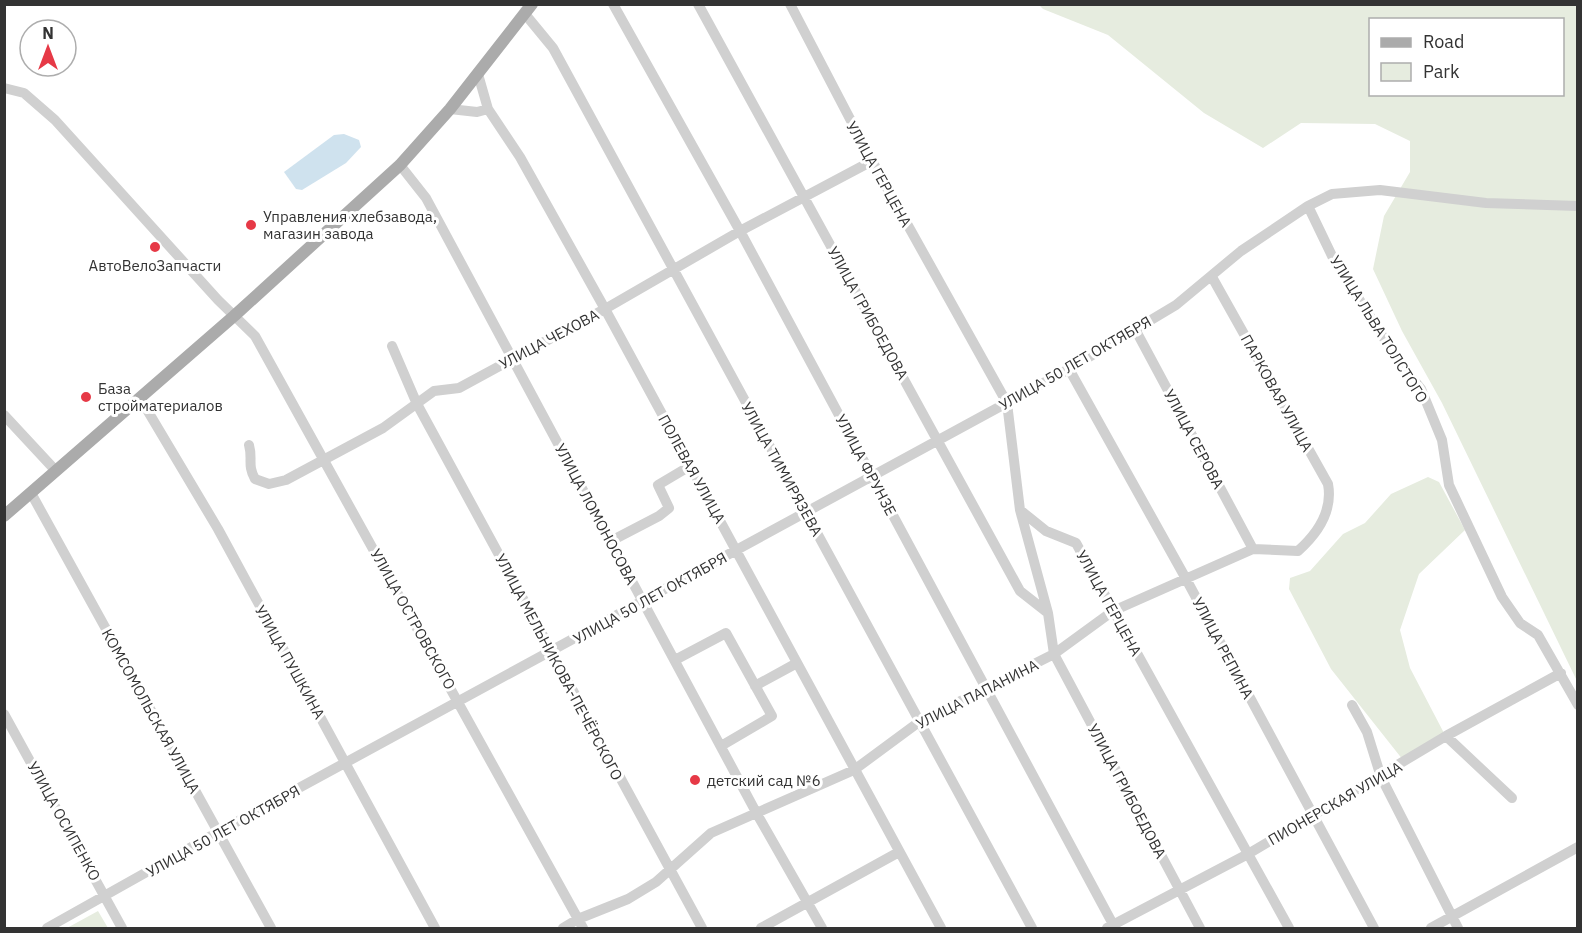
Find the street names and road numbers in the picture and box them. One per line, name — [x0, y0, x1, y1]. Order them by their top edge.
street label: УЛИЦА ГЕРЦЕНА — [842, 118, 916, 231]
street label: УЛИЦА ГРИБОЕДОВА — [823, 243, 913, 383]
street label: УЛИЦА ЛЬВА ТОЛСТОГО — [1326, 252, 1432, 406]
street label: УЛИЦА ЧЕХОВА — [496, 305, 603, 373]
street label: УЛИЦА 50 ЛЕТ ОКТЯБРЯ — [995, 312, 1155, 414]
street label: ПАРКОВАЯ УЛИЦА — [1237, 331, 1317, 455]
street label: УЛИЦА СЕРОВА — [1160, 386, 1228, 492]
street label: УЛИЦА ТИМИРЯЗЕВА — [737, 398, 827, 540]
street label: ПОЛЕВАЯ УЛИЦА — [654, 411, 730, 527]
street label: УЛИЦА ФРУНЗЕ — [831, 411, 901, 519]
street label: УЛИЦА ЛОМОНОСОВА — [551, 440, 641, 588]
street label: УЛИЦА ОСТРОВСКОГО — [366, 545, 460, 693]
street label: УЛИЦА ГЕРЦЕНА — [1072, 547, 1146, 660]
street label: УЛИЦА 50 ЛЕТ ОКТЯБРЯ — [570, 548, 730, 648]
street label: УЛИЦА МЕЛЬНИКОВА-ПЕЧЁРСКОГО — [491, 550, 627, 784]
street label: УЛИЦА РЕПИНА — [1188, 594, 1258, 702]
street label: УЛИЦА ПУШКИНА — [251, 602, 329, 723]
street label: КОМСОМОЛЬСКАЯ УЛИЦА — [98, 625, 205, 797]
street label: УЛИЦА ПАПАНИНА — [913, 655, 1042, 733]
street label: УЛИЦА ГРИБОЕДОВА — [1083, 720, 1171, 862]
street label: ПИОНЕРСКАЯ УЛИЦА — [1265, 757, 1406, 849]
street label: УЛИЦА ОСИПЕНКО — [23, 758, 105, 884]
street label: УЛИЦА 50 ЛЕТ ОКТЯБРЯ — [143, 781, 303, 881]

